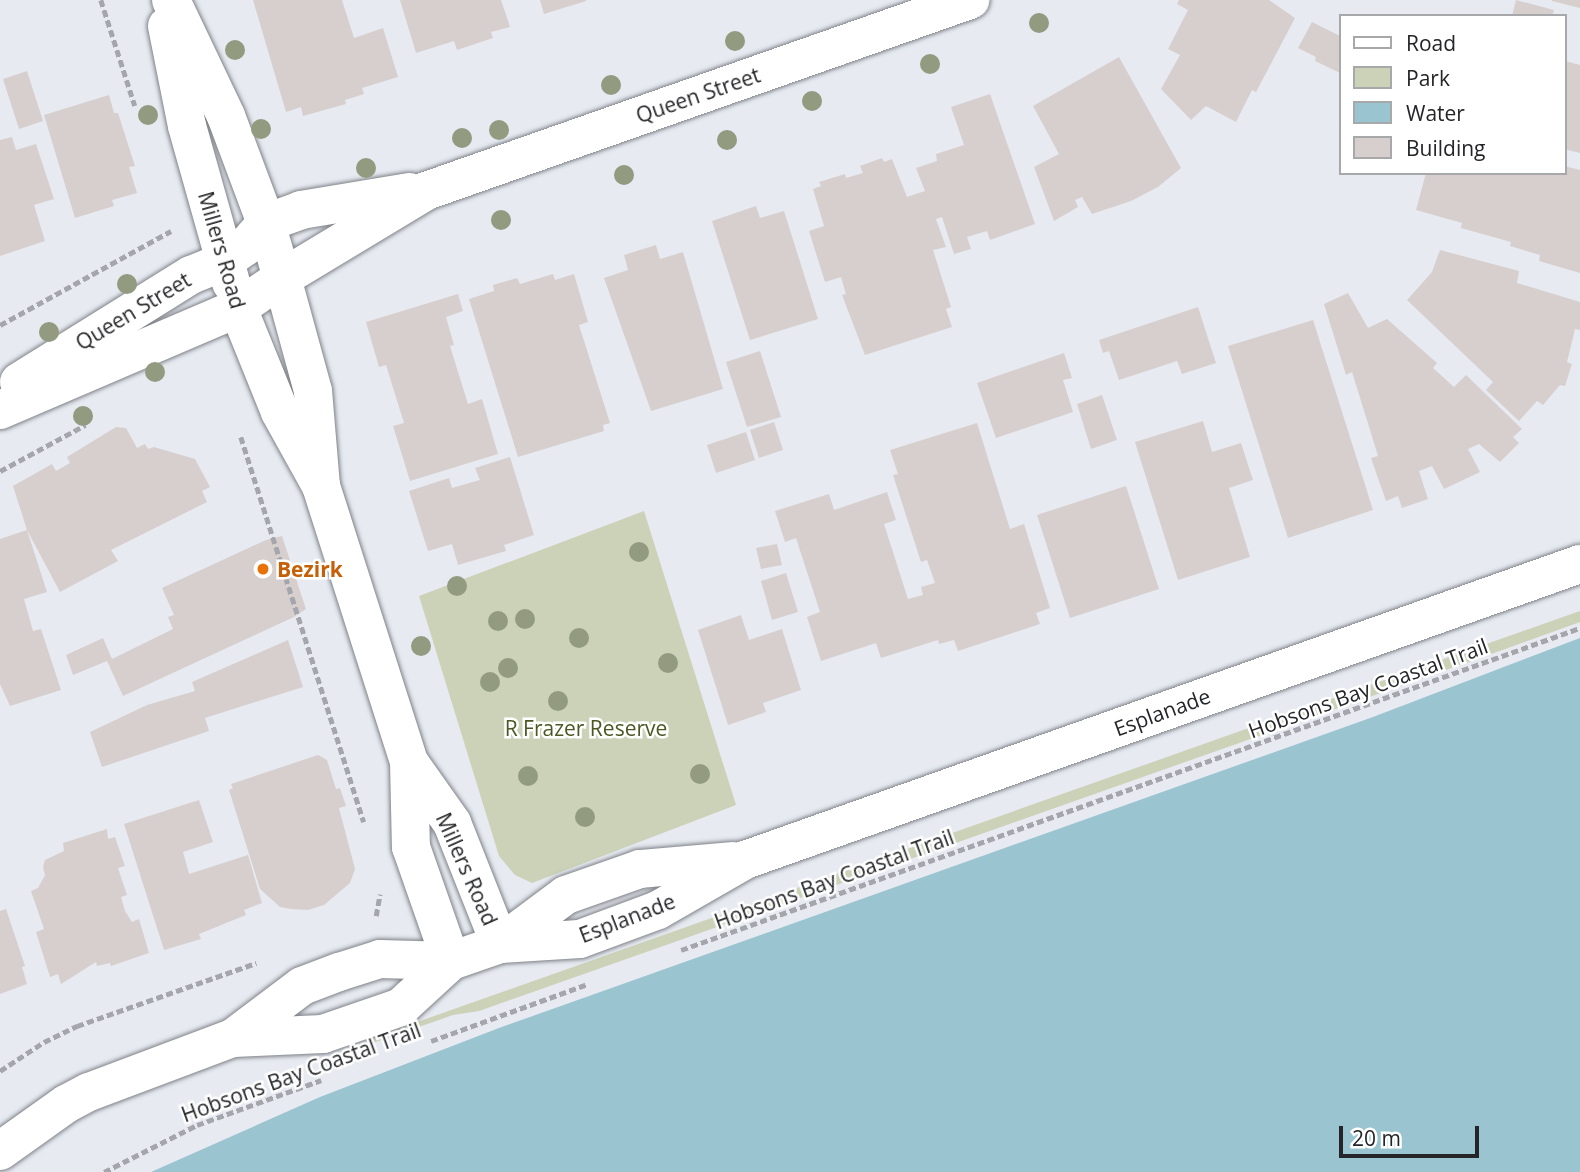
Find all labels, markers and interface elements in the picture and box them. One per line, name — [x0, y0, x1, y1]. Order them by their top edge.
legend — [1338, 14, 1566, 175]
text: Road — [1406, 29, 1456, 57]
street label: Queen Street — [633, 62, 763, 128]
text: Park — [1406, 64, 1450, 92]
text: Water — [1406, 99, 1465, 127]
text: Building — [1406, 134, 1485, 162]
street label: Millers Road — [193, 188, 251, 312]
street label: Queen Street — [71, 267, 195, 355]
place label: Bezirk — [277, 556, 343, 582]
marker: Bezirk — [255, 561, 271, 577]
street label: Hobsons Bay Coastal Trail — [1245, 633, 1491, 743]
street label: Esplanade — [1110, 683, 1214, 741]
park label: R Frazer Reserve — [505, 715, 667, 741]
street label: Millers Road — [431, 809, 503, 929]
street label: Hobsons Bay Coastal Trail — [711, 824, 957, 934]
street label: Esplanade — [575, 888, 679, 948]
street label: Hobsons Bay Coastal Trail — [178, 1017, 424, 1127]
scale bar — [1342, 1112, 1482, 1156]
text: 20 m — [1352, 1124, 1401, 1152]

